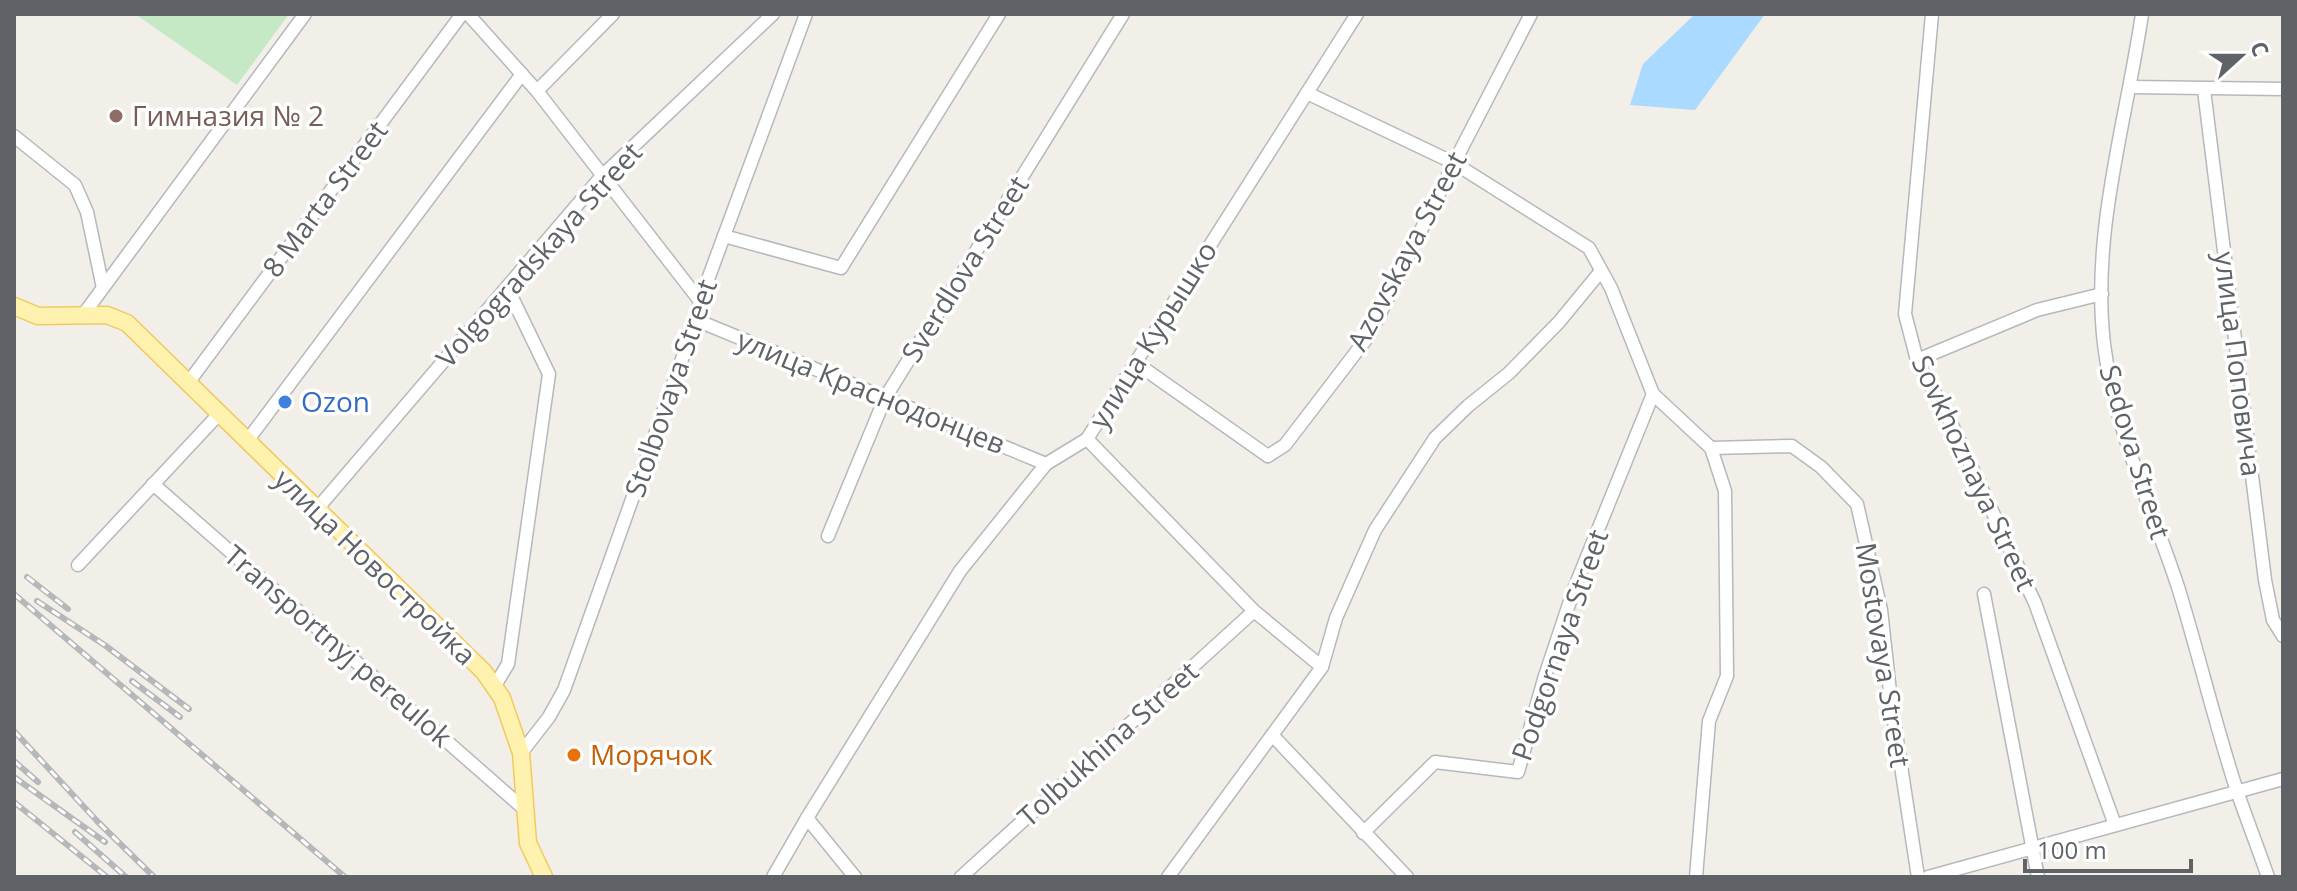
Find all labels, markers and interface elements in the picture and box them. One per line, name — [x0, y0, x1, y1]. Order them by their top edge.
north arrow — [2201, 16, 2281, 96]
text: С — [2244, 37, 2277, 60]
place label: Гимназия № 2 — [132, 96, 324, 134]
marker: Гимназия № 2 — [107, 107, 125, 125]
street label: 8 Marta Street — [253, 112, 396, 284]
street label: Volgogradskaya Street — [427, 134, 650, 375]
street label: Azovskaya Street — [1338, 144, 1475, 357]
street label: Sverdlova Street — [892, 168, 1037, 369]
street label: улица Курышко — [1079, 234, 1225, 435]
street label: улица Поповича — [2206, 249, 2272, 478]
street label: Stolbovaya Street — [615, 274, 725, 502]
street label: улица Краснодонцев — [732, 320, 1011, 462]
street label: Sovkhoznaya Street — [1904, 349, 2046, 597]
street label: Sedova Street — [2091, 360, 2180, 543]
place label: Ozon — [301, 382, 370, 420]
marker: Ozon — [276, 393, 294, 411]
street label: улица Новостройка — [266, 460, 485, 673]
street label: Podgornaya Street — [1502, 524, 1616, 765]
street label: Transportnyj pereulok — [217, 536, 461, 755]
street label: Mostovaya Street — [1847, 540, 1920, 770]
street label: Tolbukhina Street — [1009, 652, 1206, 835]
place label: Морячок — [590, 735, 714, 773]
marker: Морячок — [565, 746, 583, 764]
scale bar — [2025, 823, 2191, 873]
text: 100 m — [2037, 833, 2107, 866]

